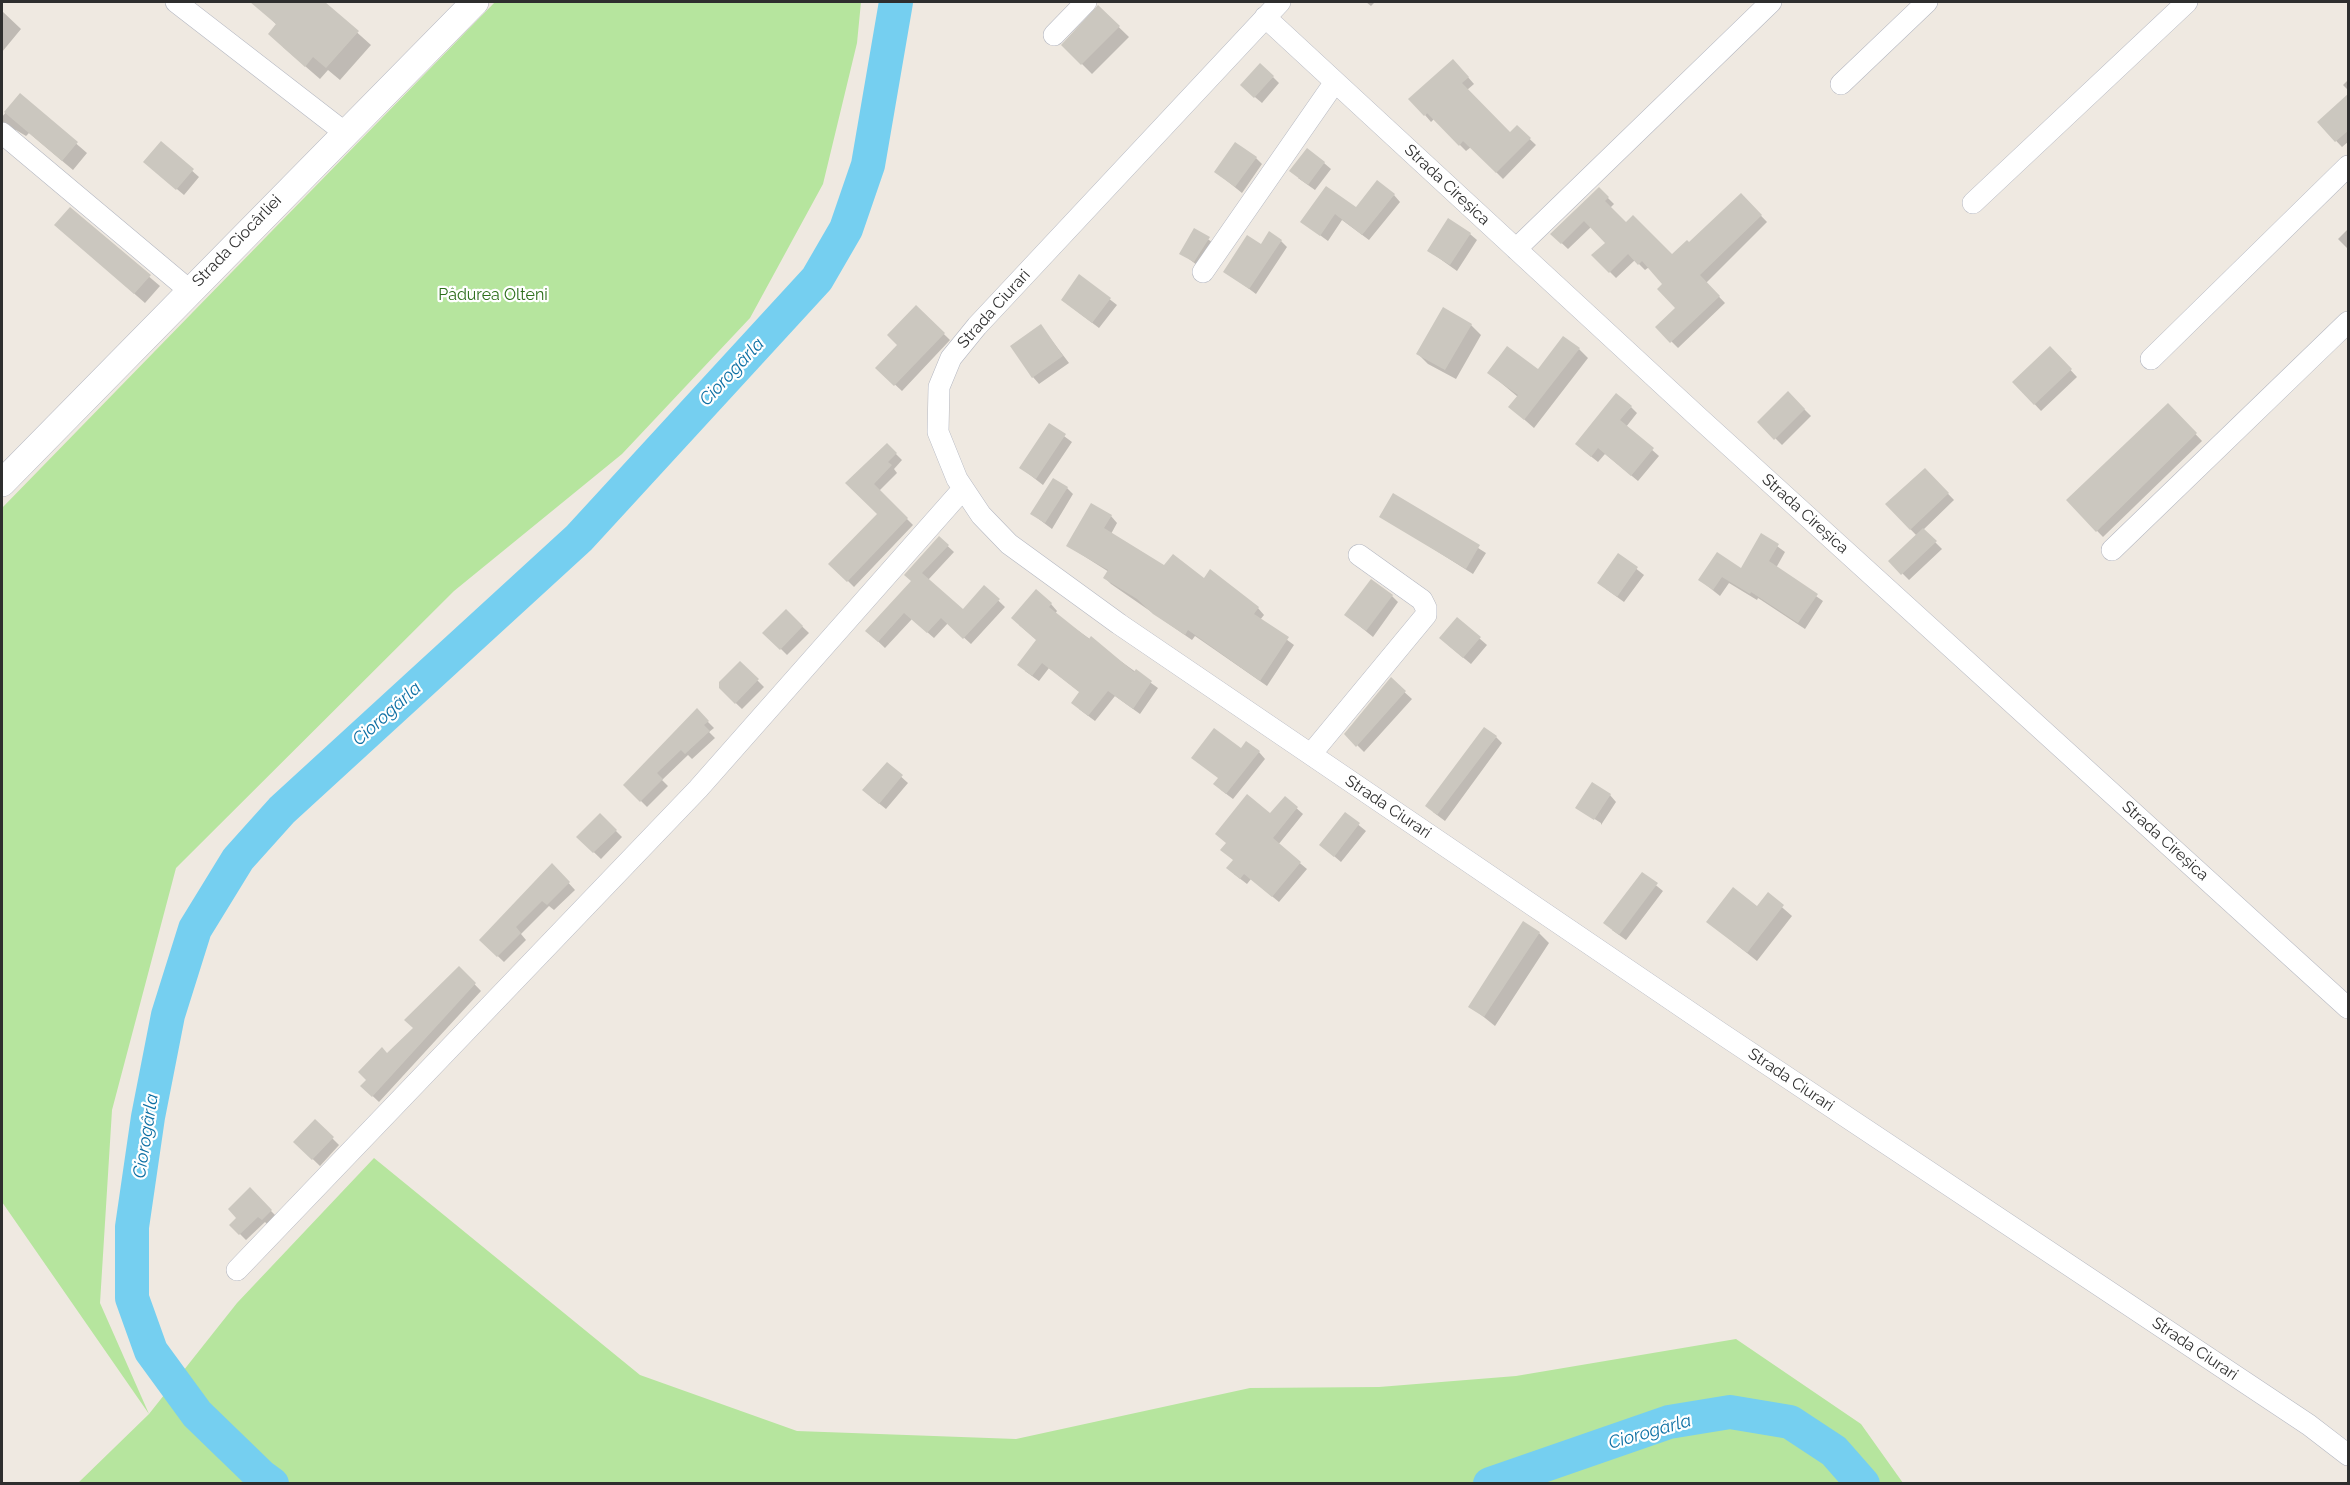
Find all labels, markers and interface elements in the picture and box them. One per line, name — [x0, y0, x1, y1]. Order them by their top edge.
street label: Strada Cireșica — [1400, 140, 1494, 230]
street label: Strada Ciocârliei — [188, 191, 286, 291]
street label: Strada Ciurari — [954, 266, 1034, 352]
park label: Pădurea Olteni — [438, 285, 548, 305]
water label: Ciorogârla — [695, 333, 769, 411]
street label: Strada Cireșica — [1758, 470, 1852, 558]
water label: Ciorogârla — [348, 677, 426, 751]
street label: Strada Ciurari — [1341, 771, 1435, 843]
street label: Strada Cireșica — [2118, 797, 2212, 885]
street label: Strada Ciurari — [1744, 1044, 1838, 1116]
water label: Ciorogârla — [129, 1092, 163, 1180]
street label: Strada Ciurari — [2148, 1313, 2242, 1385]
water label: Ciorogârla — [1606, 1410, 1694, 1454]

